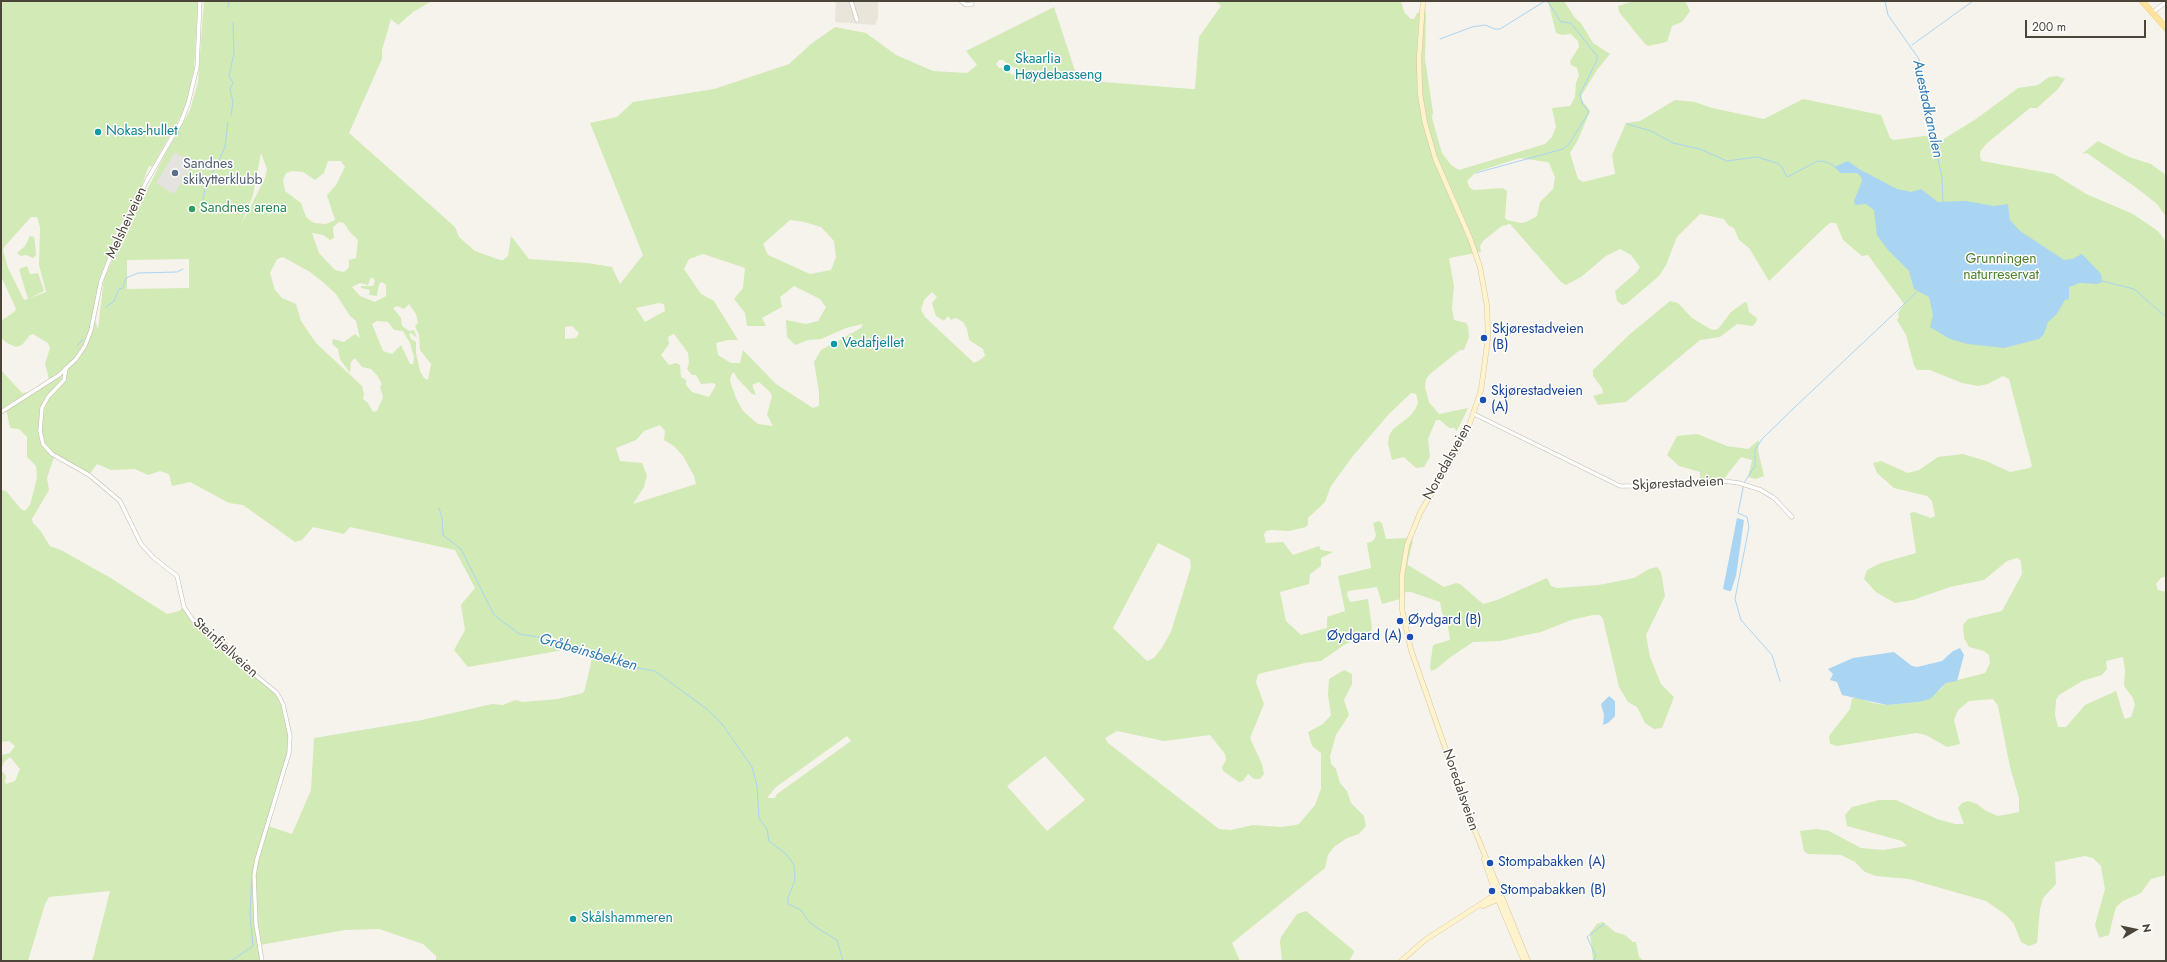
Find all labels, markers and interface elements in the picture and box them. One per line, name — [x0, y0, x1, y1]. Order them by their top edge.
scale bar — [2027, 12, 2148, 38]
text: 200 m — [2032, 18, 2066, 36]
place label: Skaarlia Høydebasseng — [1015, 52, 1102, 84]
water label: Auestadkanalen — [1908, 58, 1946, 160]
marker: Skaarlia Høydebasseng — [1002, 63, 1012, 73]
place label: Nokas-hullet — [106, 124, 178, 140]
marker: Nokas-hullet — [93, 127, 103, 137]
place label: Sandnes skikytterklubb — [183, 157, 262, 190]
marker: Sandnes skikytterklubb — [170, 168, 180, 178]
street label: Melsheiveien — [103, 185, 151, 261]
place label: Sandnes arena — [200, 201, 287, 217]
marker: Sandnes arena — [187, 204, 197, 214]
park label: Grunningen naturreservat — [1963, 252, 2039, 284]
place label: Skjørestadveien (B) — [1492, 322, 1584, 354]
marker: Skjørestadveien (B) — [1479, 333, 1489, 343]
place label: Vedafjellet — [842, 336, 904, 352]
marker: Vedafjellet — [829, 339, 839, 349]
place label: Skjørestadveien (A) — [1491, 384, 1583, 416]
marker: Skjørestadveien (A) — [1478, 395, 1488, 405]
street label: Noredalsveien — [1420, 421, 1476, 503]
street label: Skjørestadveien — [1632, 473, 1724, 495]
place label: Øydgard (B) — [1408, 613, 1482, 629]
street label: Steinfjellveien — [189, 614, 261, 682]
marker: Øydgard (B) — [1395, 616, 1405, 626]
place label: Øydgard (A) — [1327, 629, 1402, 645]
water label: Gråbeinsbekken — [537, 630, 639, 676]
marker: Øydgard (A) — [1405, 632, 1415, 642]
street label: Noredalsveien — [1438, 747, 1482, 833]
place label: Stompabakken (A) — [1498, 855, 1606, 871]
marker: Stompabakken (A) — [1485, 858, 1495, 868]
place label: Stompabakken (B) — [1500, 883, 1606, 899]
marker: Stompabakken (B) — [1487, 886, 1497, 896]
north arrow — [2115, 910, 2155, 950]
place label: Skålshammeren — [581, 911, 673, 927]
marker: Skålshammeren — [568, 914, 578, 924]
text: N — [2138, 923, 2155, 934]

